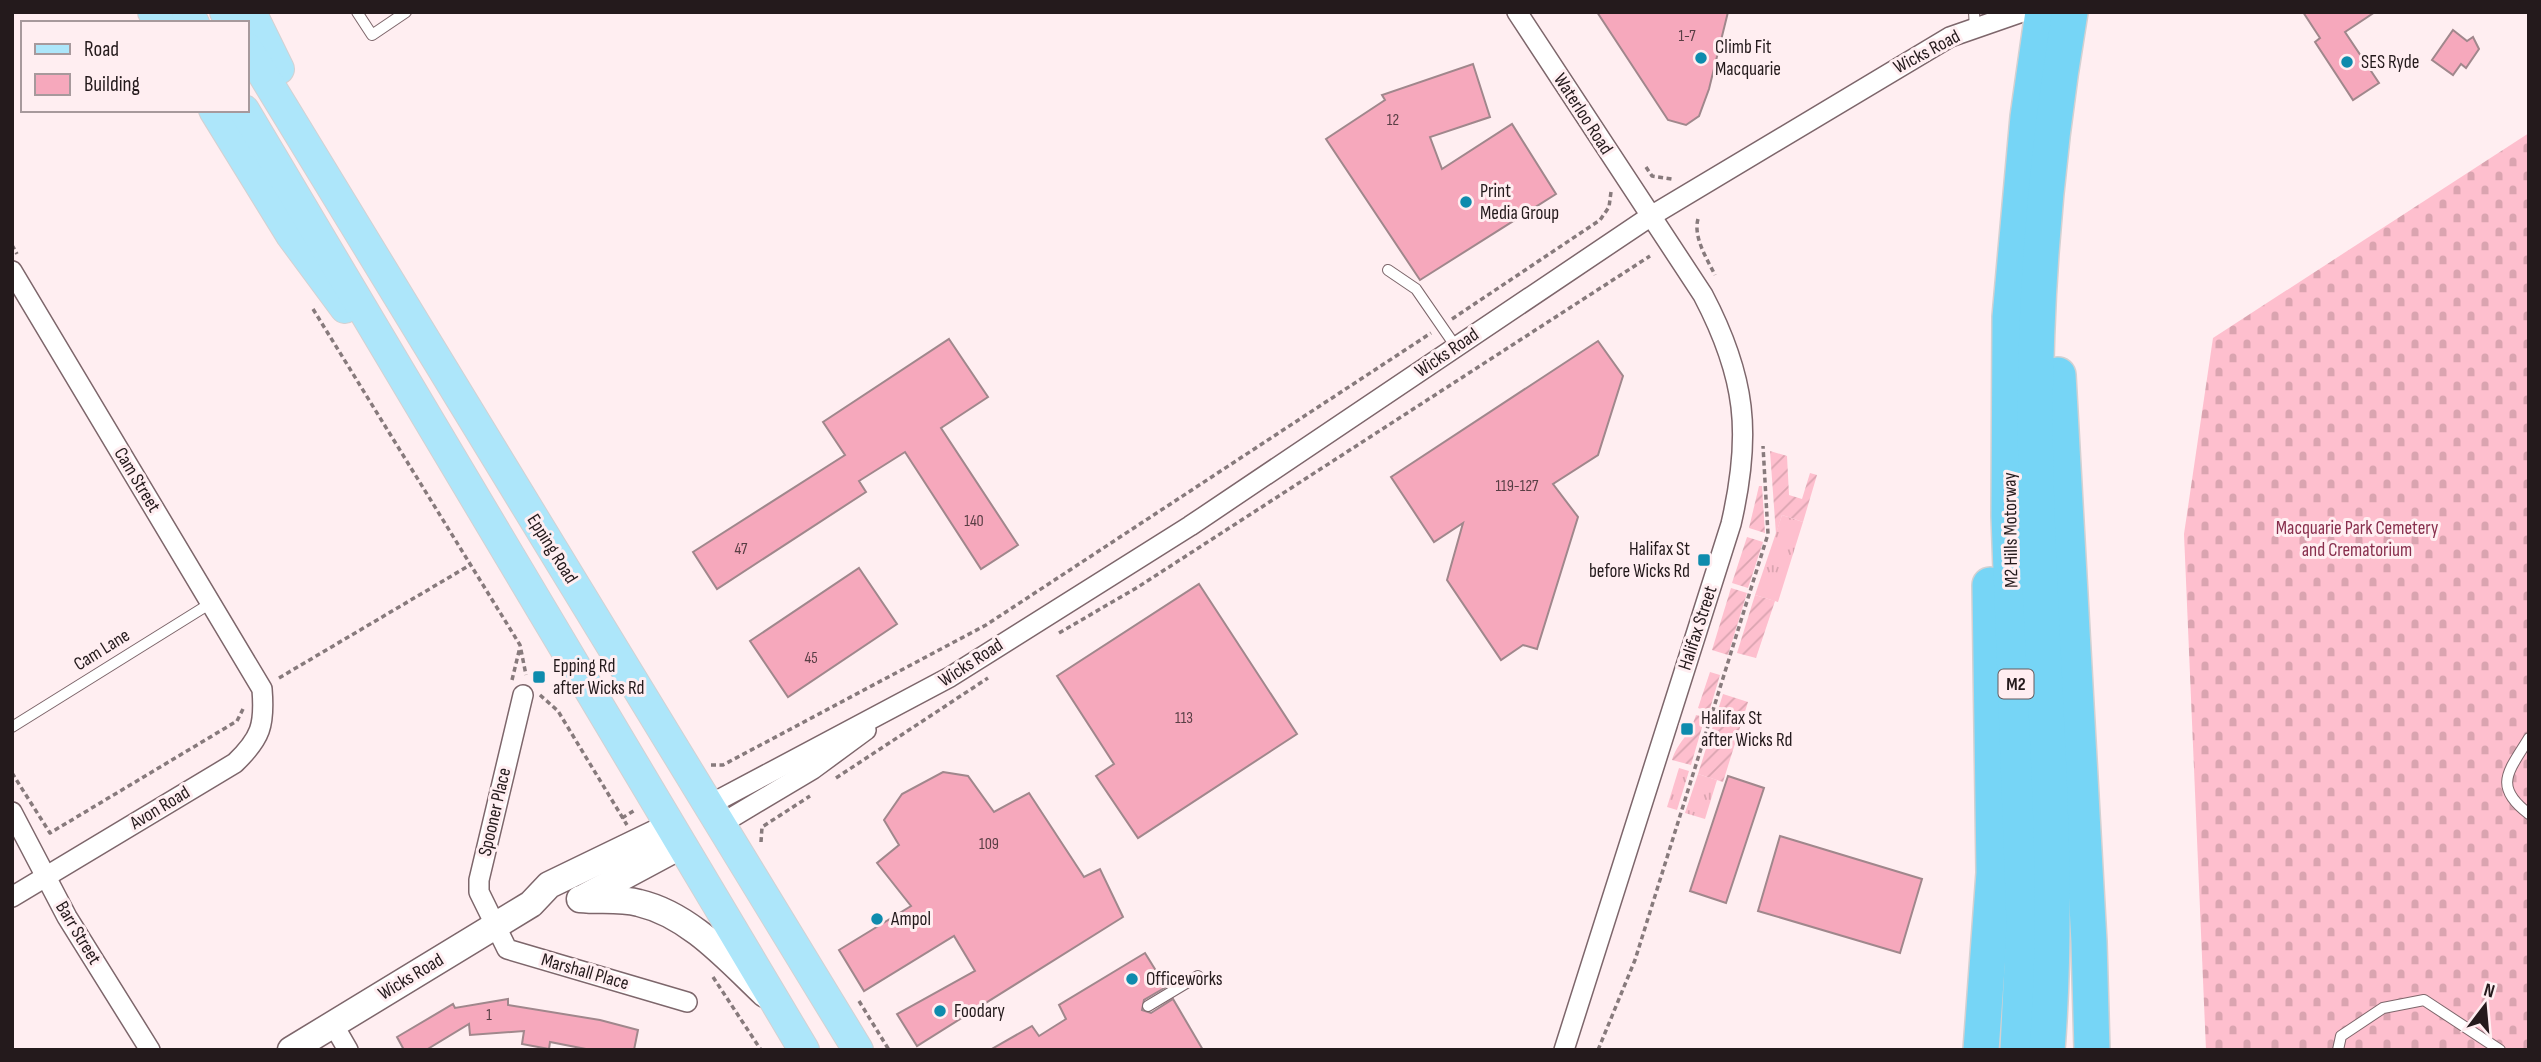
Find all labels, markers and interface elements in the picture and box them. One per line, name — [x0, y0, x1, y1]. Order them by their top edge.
legend — [21, 21, 248, 112]
street label: Wicks Road — [1890, 25, 1964, 79]
house number: 1-7 — [1678, 27, 1696, 46]
place label: Climb Fit Macquarie — [1715, 36, 1781, 81]
text: Road — [84, 37, 119, 62]
marker: Climb Fit Macquarie — [1693, 50, 1709, 66]
place label: SES Ryde — [2361, 51, 2419, 74]
marker: SES Ryde — [2339, 54, 2355, 70]
street label: Waterloo Road — [1548, 69, 1618, 159]
text: Building — [84, 72, 140, 97]
house number: 12 — [1387, 111, 1399, 130]
place label: Print Media Group — [1480, 180, 1559, 225]
marker: Print Media Group — [1458, 194, 1474, 210]
street label: Wicks Road — [1411, 323, 1483, 383]
street label: Cam Street — [109, 443, 165, 517]
street label: M2 Hills Motorway — [1998, 471, 2024, 588]
house number: 119-127 — [1496, 477, 1539, 496]
street label: Epping Road — [522, 510, 582, 588]
house number: 140 — [964, 512, 984, 531]
park label: Macquarie Park Cemetery and Crematorium — [2276, 517, 2439, 562]
place label: Halifax St before Wicks Rd — [1589, 538, 1690, 583]
house number: 47 — [735, 540, 748, 559]
marker: Halifax St before Wicks Rd — [1696, 552, 1712, 568]
street label: Halifax Street — [1674, 583, 1722, 673]
street label: Cam Lane — [70, 624, 134, 676]
street label: Wicks Road — [935, 634, 1007, 692]
house number: 45 — [804, 649, 818, 668]
place label: Epping Rd after Wicks Rd — [553, 655, 644, 700]
marker: Epping Rd after Wicks Rd — [531, 669, 547, 685]
road number: M2 — [1998, 670, 2034, 698]
place label: Halifax St after Wicks Rd — [1701, 707, 1792, 752]
house number: 113 — [1175, 709, 1193, 728]
marker: Halifax St after Wicks Rd — [1679, 721, 1695, 737]
street label: Spooner Place — [474, 766, 516, 858]
street label: Avon Road — [125, 781, 194, 835]
house number: 109 — [979, 835, 999, 854]
street label: Barr Street — [50, 897, 106, 969]
place label: Ampol — [890, 908, 931, 931]
marker: Ampol — [869, 911, 885, 927]
street label: Wicks Road — [374, 949, 448, 1005]
street label: Marshall Place — [538, 949, 632, 995]
place label: Officeworks — [1146, 968, 1223, 991]
marker: Officeworks — [1124, 971, 1140, 987]
north arrow — [2450, 971, 2520, 1041]
text: N — [2481, 979, 2497, 1004]
place label: Foodary — [954, 1000, 1006, 1023]
marker: Foodary — [932, 1003, 948, 1019]
house number: 1 — [486, 1006, 492, 1025]

